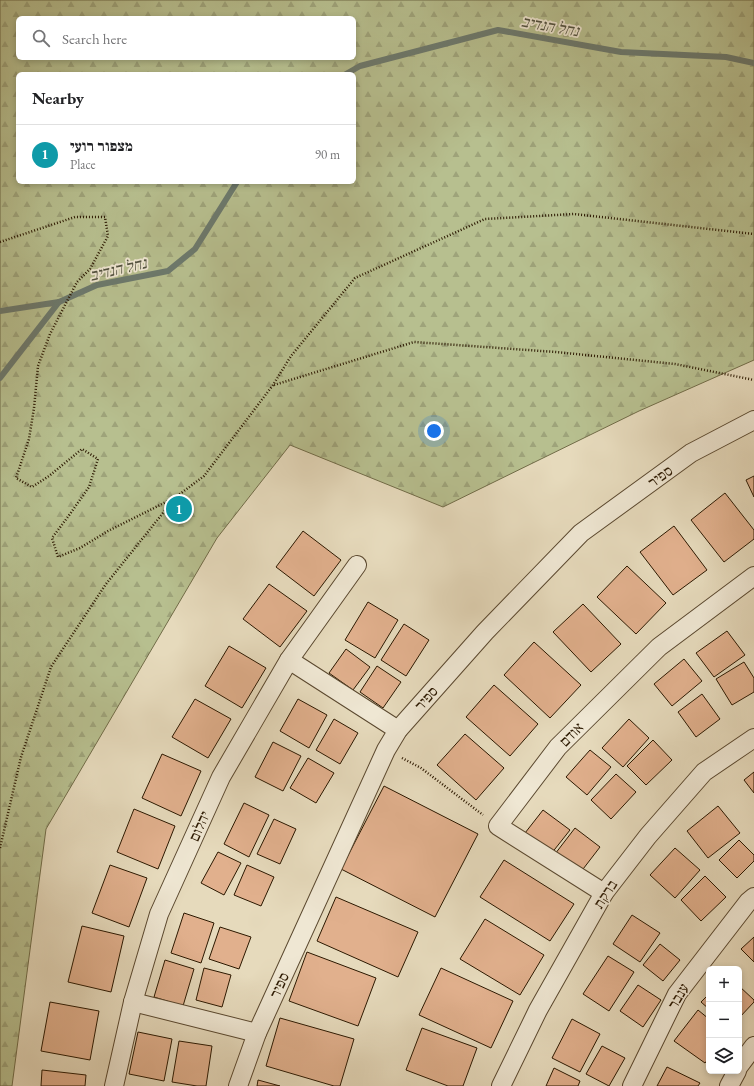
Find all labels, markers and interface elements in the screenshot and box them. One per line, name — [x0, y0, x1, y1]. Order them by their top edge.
water label: נחל הנדיב — [520, 11, 582, 42]
search box — [16, 16, 356, 60]
icon: search — [30, 27, 52, 49]
text: Search here — [62, 29, 127, 48]
text: Nearby — [32, 87, 84, 109]
text: מצפור רועי — [70, 136, 133, 155]
text: 1 — [42, 146, 48, 163]
text: 90 m — [315, 146, 340, 163]
text: Place — [70, 156, 96, 173]
water label: נחל הנדיב — [87, 252, 150, 286]
your location — [424, 421, 444, 441]
street label: ספיר — [644, 461, 676, 491]
pin: 1 — [166, 494, 192, 524]
street label: ספיר — [410, 682, 442, 714]
street label: אודם — [555, 718, 587, 750]
street label: יהלום — [184, 808, 214, 844]
street label: ברקת — [589, 876, 621, 912]
map controls — [706, 966, 742, 1074]
button: + — [706, 966, 742, 1002]
street label: ספיר — [265, 969, 293, 1001]
street label: ענבר — [663, 980, 693, 1012]
button: − — [706, 1002, 742, 1038]
button: layers — [706, 1038, 742, 1074]

